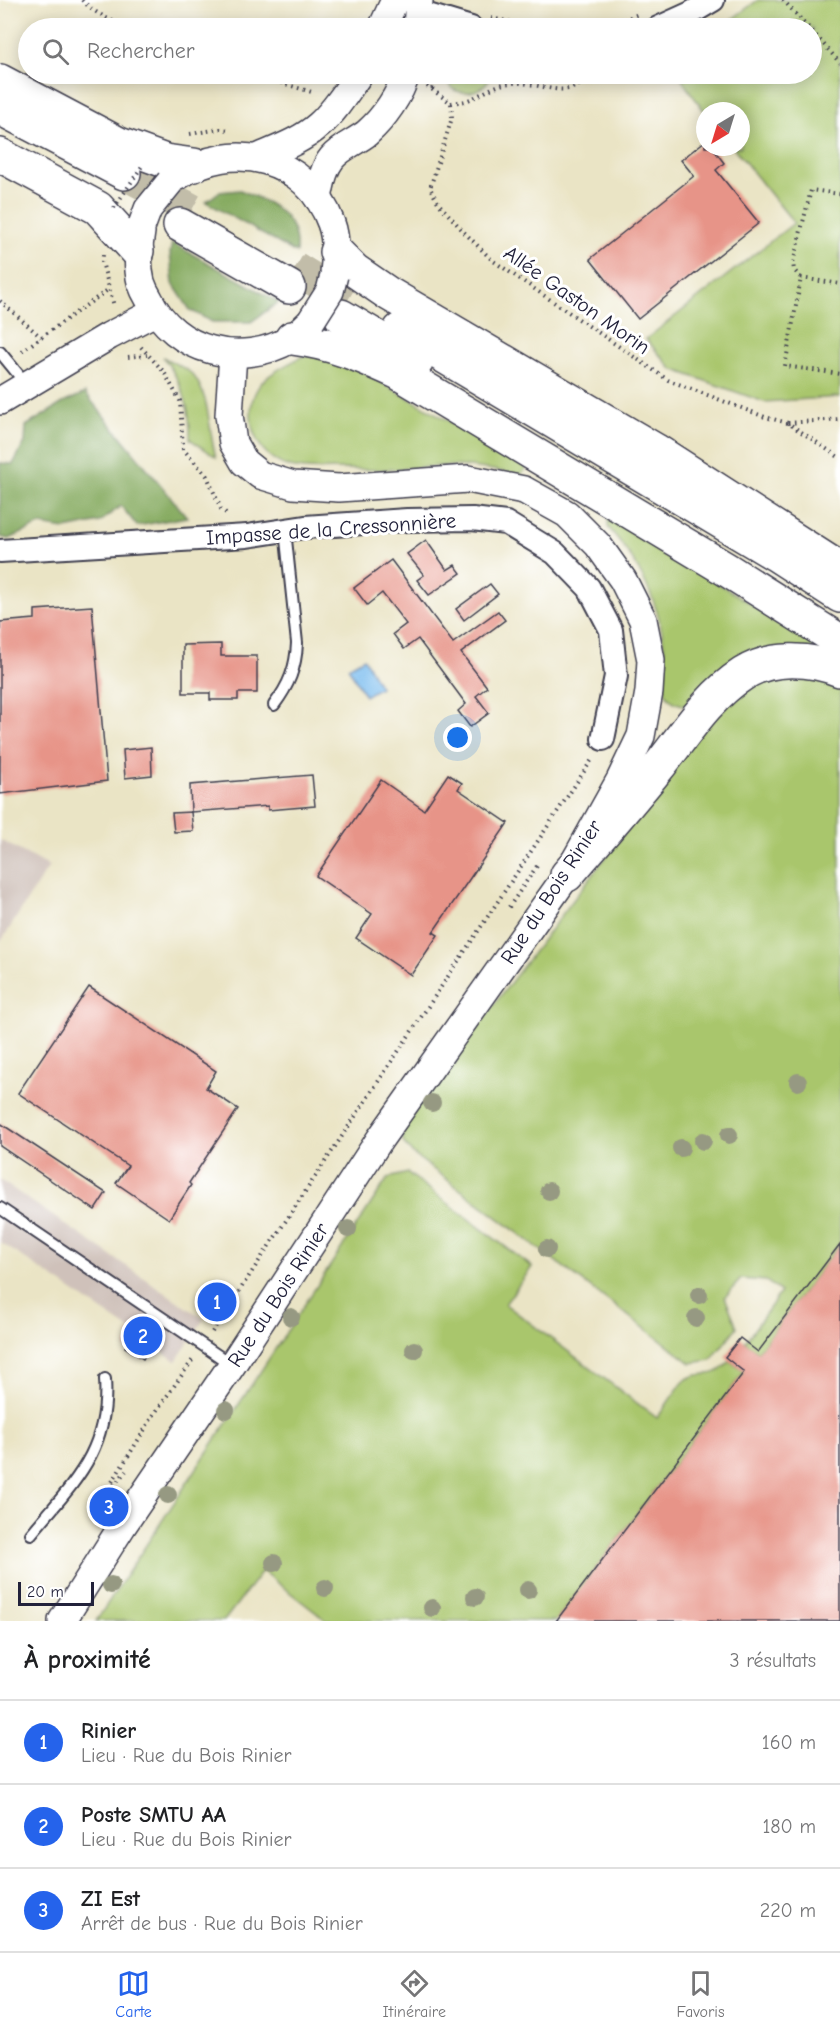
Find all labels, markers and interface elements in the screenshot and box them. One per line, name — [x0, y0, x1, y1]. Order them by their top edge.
search box — [18, 18, 822, 84]
icon: search — [39, 35, 72, 68]
text: Rechercher — [87, 38, 195, 64]
north arrow — [696, 102, 750, 156]
street label: Allée Gaston Morin — [499, 241, 655, 359]
street label: Impasse de la Cressonnière — [205, 508, 457, 550]
your location — [443, 723, 472, 752]
street label: Rue du Bois Rinier — [496, 815, 607, 968]
street label: Rue du Bois Rinier — [223, 1218, 334, 1371]
pin: 1 — [198, 1280, 236, 1324]
pin: 2 — [124, 1314, 162, 1358]
pin: 3 — [90, 1484, 128, 1530]
scale bar — [18, 1579, 94, 1606]
text: 20 m — [27, 1583, 64, 1601]
text: À proximité — [24, 1645, 151, 1675]
text: 3 résultats — [729, 1649, 816, 1672]
text: Rinier — [81, 1718, 136, 1744]
text: 1 — [40, 1731, 47, 1754]
text: 160 m — [762, 1731, 816, 1754]
text: Lieu · Rue du Bois Rinier — [81, 1744, 292, 1767]
text: Poste SMTU AA — [81, 1802, 226, 1828]
text: 2 — [39, 1815, 48, 1838]
text: 180 m — [762, 1815, 816, 1838]
text: Lieu · Rue du Bois Rinier — [81, 1828, 292, 1851]
text: ZI Est — [81, 1886, 140, 1912]
text: 3 — [39, 1899, 48, 1922]
text: 220 m — [760, 1899, 816, 1922]
text: Arrêt de bus · Rue du Bois Rinier — [81, 1912, 363, 1935]
tab: Carte — [115, 1967, 152, 2021]
tab: Itinéraire — [383, 1967, 446, 2021]
tab: Favoris — [677, 1967, 725, 2021]

